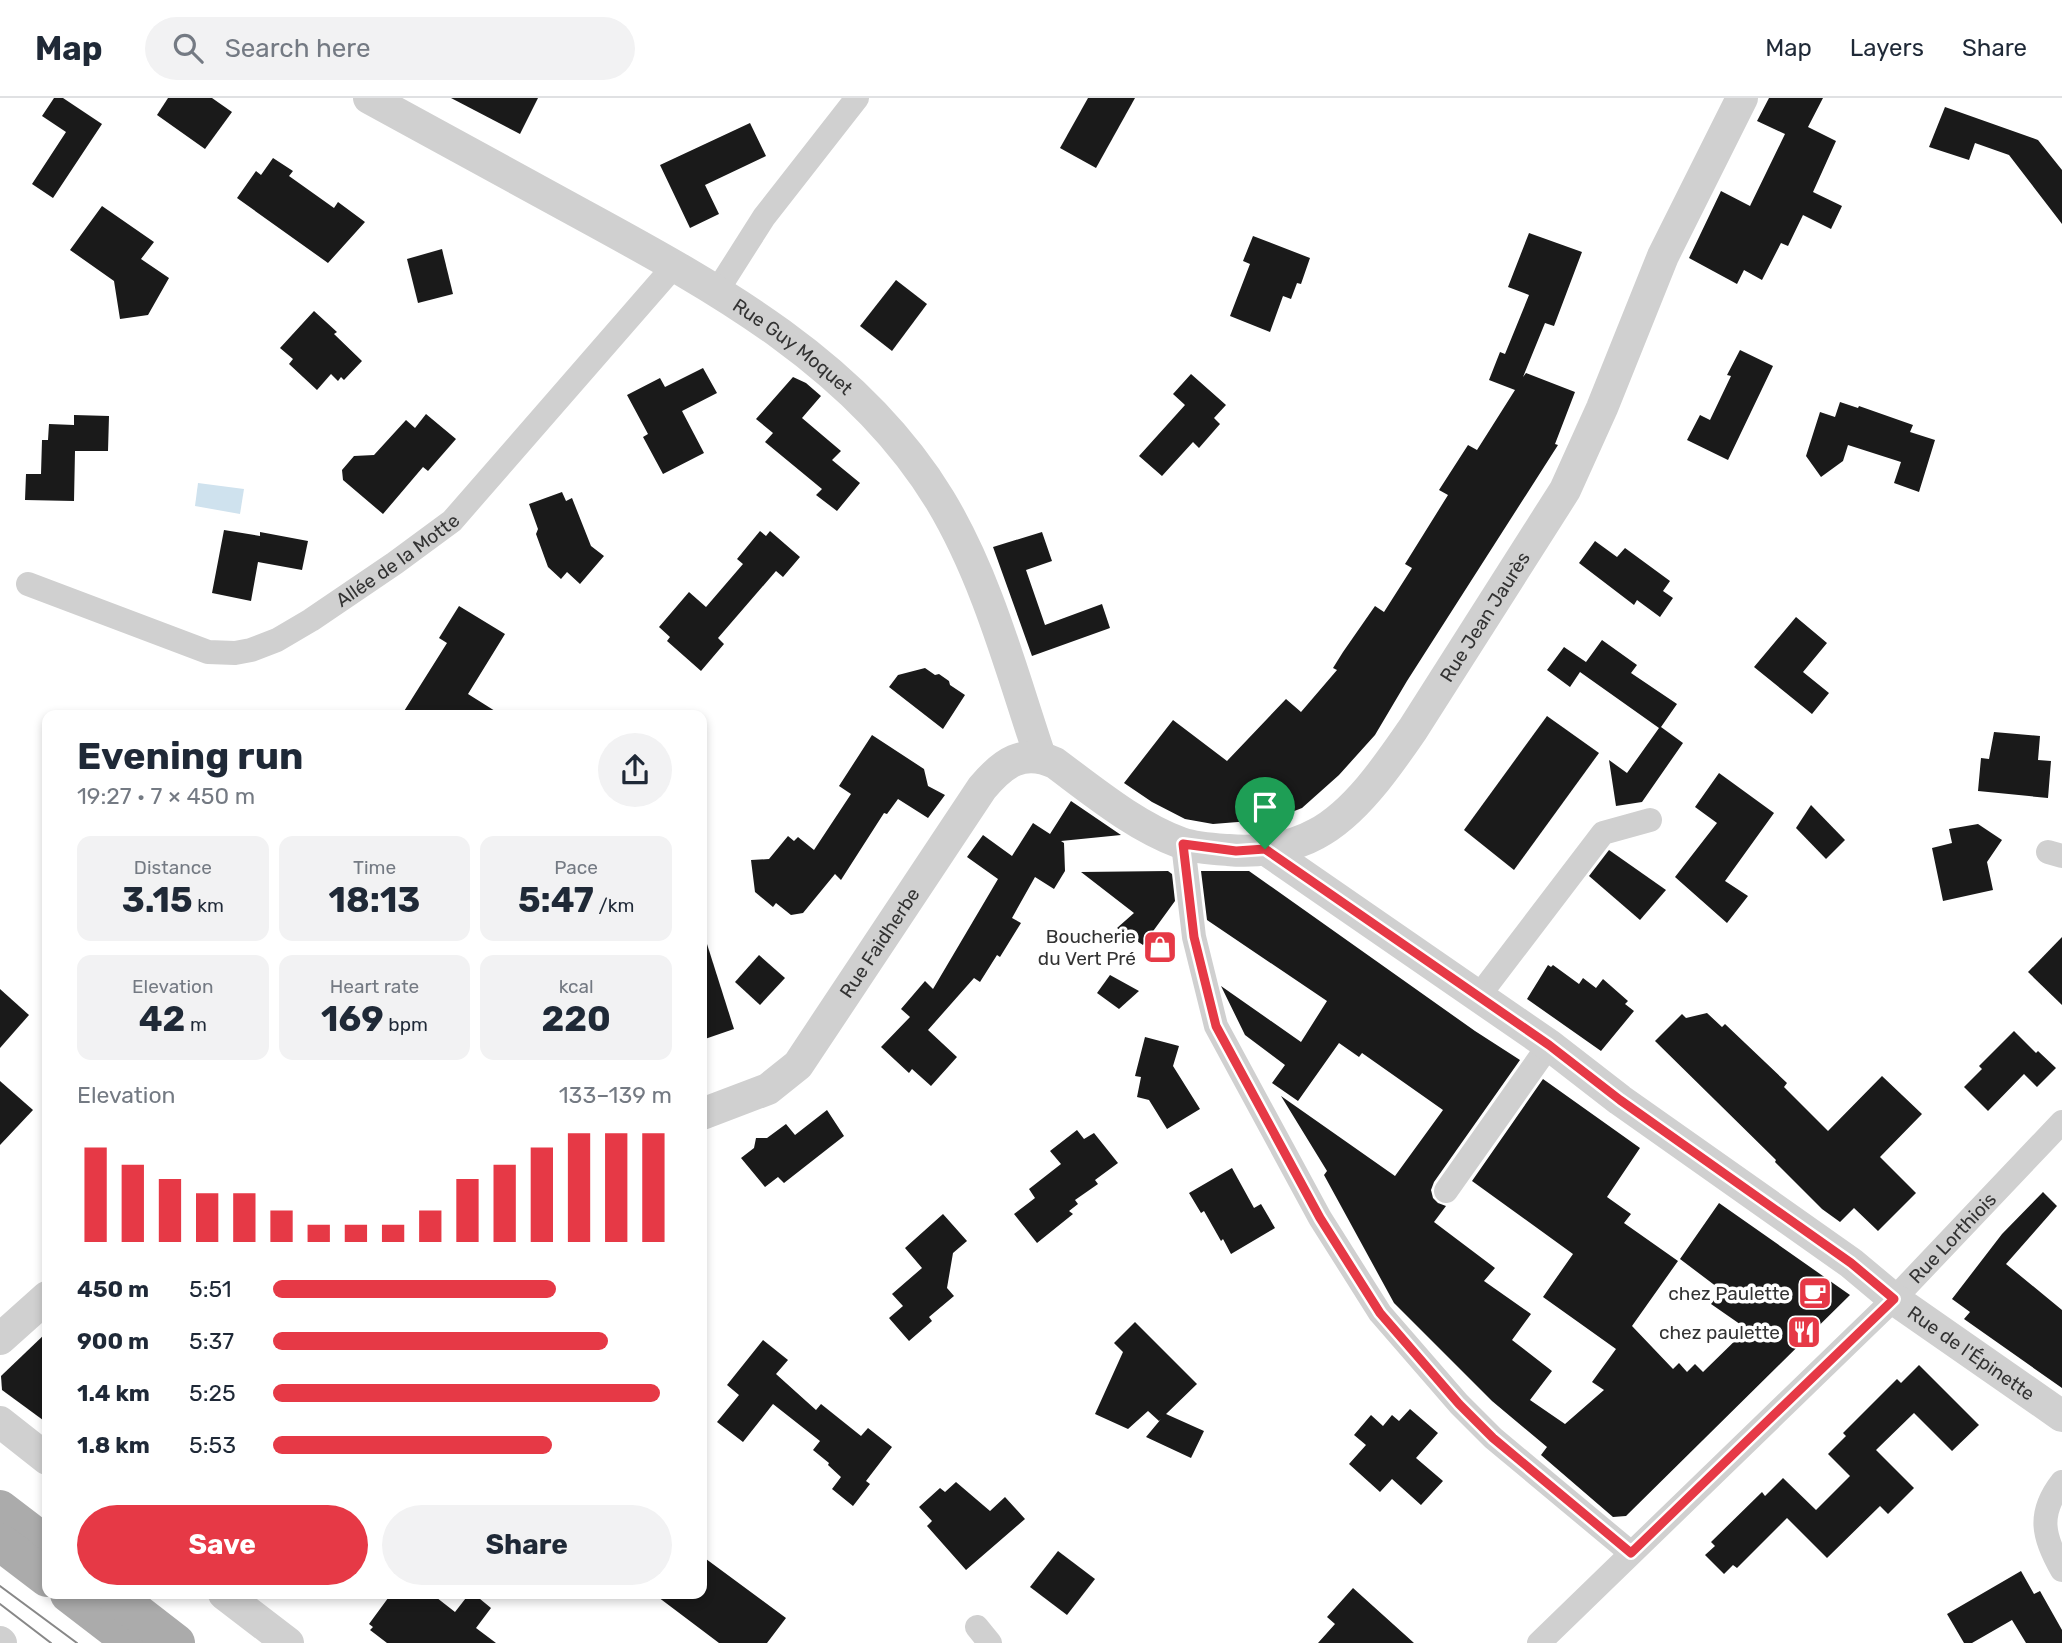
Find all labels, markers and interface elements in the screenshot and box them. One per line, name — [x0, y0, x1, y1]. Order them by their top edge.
search box — [145, 17, 635, 80]
text: Map — [35, 29, 103, 68]
icon: search — [169, 29, 207, 67]
text: Search here — [225, 33, 370, 64]
text: Map — [1765, 34, 1812, 62]
text: Layers — [1850, 34, 1924, 62]
text: Share — [1962, 34, 2027, 62]
street label: Rue Guy Moquet — [729, 293, 858, 400]
street label: Allée de la Motte — [331, 509, 464, 611]
street label: Rue Jean Jaurès — [1435, 547, 1534, 686]
text: Evening run — [77, 733, 303, 779]
button: share — [598, 733, 672, 807]
pin — [1235, 777, 1295, 849]
text: 19:27 · 7 × 450 m — [77, 782, 255, 810]
icon: arrive — [1246, 788, 1284, 826]
text: Distance — [134, 856, 212, 879]
text: Time — [353, 856, 396, 879]
text: Pace — [554, 856, 598, 879]
text: 3.15 — [122, 879, 193, 921]
text: 18:13 — [329, 879, 420, 921]
text: 5:47 — [518, 879, 594, 921]
street label: Rue Faidherbe — [834, 883, 924, 1002]
text: km — [193, 894, 224, 917]
text: /km — [594, 894, 634, 917]
place label: Boucherie du Vert Pré — [1038, 925, 1136, 970]
shop icon: Boucherie du Vert Pré — [1141, 928, 1179, 966]
text: Elevation — [132, 975, 214, 998]
text: Heart rate — [330, 975, 419, 998]
text: kcal — [559, 975, 594, 998]
text: 42 — [139, 998, 185, 1040]
text: 169 — [321, 998, 384, 1040]
text: 220 — [542, 998, 611, 1040]
text: m — [185, 1013, 207, 1036]
text: bpm — [384, 1013, 428, 1036]
text: Elevation — [77, 1081, 176, 1109]
text: 133–139 m — [559, 1081, 672, 1109]
street label: Rue Lorthiois — [1904, 1187, 2001, 1288]
cafe icon: chez Paulette — [1796, 1274, 1834, 1312]
text: 450 m — [77, 1275, 149, 1303]
text: 5:51 — [189, 1275, 232, 1303]
place label: chez Paulette — [1668, 1282, 1790, 1305]
street label: Rue de l'Épinette — [1903, 1301, 2039, 1405]
restaurant icon: chez paulette — [1785, 1313, 1823, 1351]
place label: chez paulette — [1659, 1321, 1780, 1344]
text: 900 m — [77, 1327, 149, 1355]
text: 5:37 — [189, 1327, 234, 1355]
text: 1.4 km — [77, 1379, 150, 1407]
text: 5:25 — [189, 1379, 236, 1407]
text: 1.8 km — [77, 1431, 150, 1459]
text: 5:53 — [189, 1431, 236, 1459]
button: Save — [77, 1505, 368, 1585]
button: Share — [382, 1505, 672, 1585]

